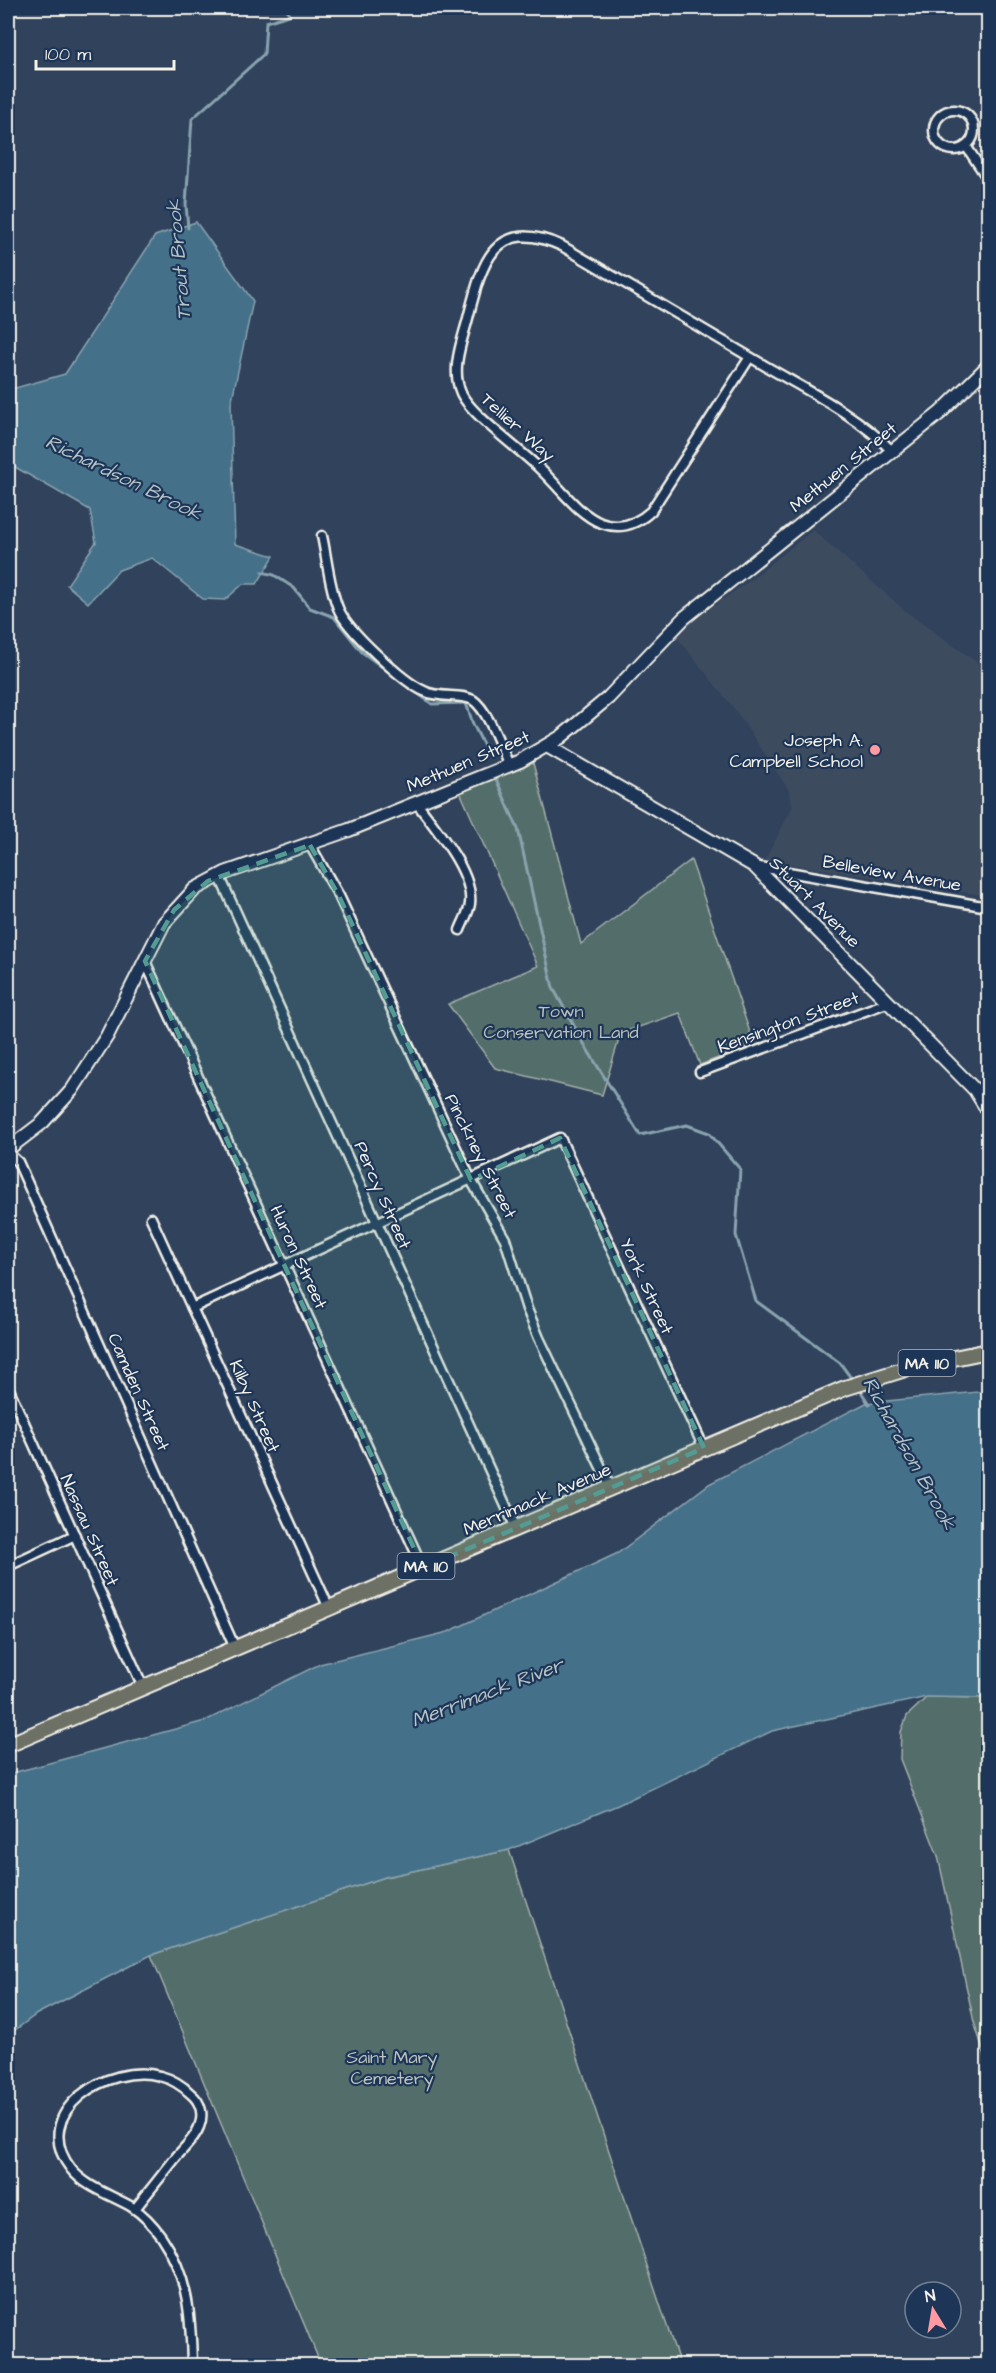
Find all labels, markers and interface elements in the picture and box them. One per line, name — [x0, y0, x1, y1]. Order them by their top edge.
scale bar — [36, 33, 174, 71]
text: 100 m — [45, 42, 91, 67]
water label: Trout Brook — [160, 198, 198, 321]
street label: Tellier Way — [474, 387, 560, 468]
street label: Methuen Street — [784, 416, 903, 518]
water label: Richardson Brook — [41, 428, 207, 528]
street label: Methuen Street — [403, 724, 534, 799]
place label: Joseph A. Campbell School — [729, 728, 863, 774]
marker: Joseph A. Campbell School — [868, 743, 882, 757]
street label: Belleview Avenue — [821, 849, 963, 898]
street label: Stuart Avenue — [763, 851, 866, 954]
street label: Kensington Street — [714, 985, 863, 1061]
park label: Town Conservation Land — [483, 999, 639, 1045]
street label: Pinckney Street — [437, 1090, 523, 1224]
street label: Percy Street — [347, 1138, 418, 1254]
street label: Huron Street — [264, 1201, 334, 1314]
street label: York Street — [613, 1234, 680, 1339]
street label: Camden Street — [101, 1329, 176, 1456]
road number: MA 110 — [898, 1350, 956, 1376]
street label: Kilby Street — [222, 1356, 286, 1458]
water label: Richardson Brook — [856, 1372, 963, 1536]
street label: Merrimack Avenue — [459, 1457, 615, 1542]
street label: Nassau Street — [54, 1471, 126, 1591]
road number: MA 110 — [398, 1553, 454, 1579]
water label: Merrimack River — [407, 1650, 569, 1735]
park label: Saint Mary Cemetery — [347, 2045, 438, 2092]
north arrow — [903, 2280, 963, 2340]
text: N — [923, 2285, 937, 2308]

